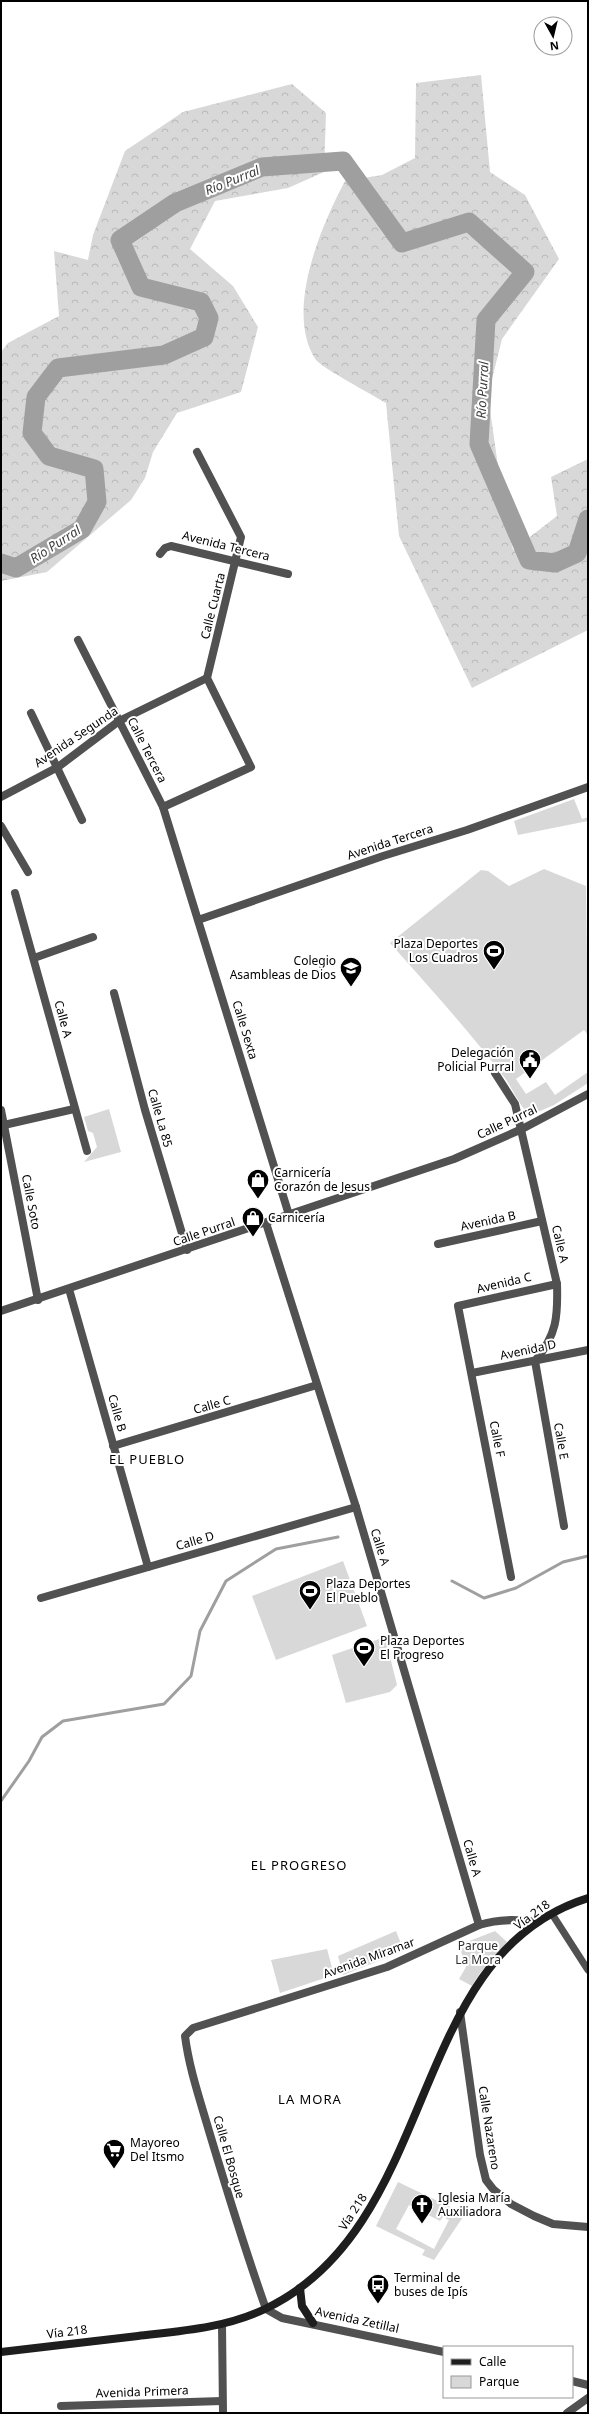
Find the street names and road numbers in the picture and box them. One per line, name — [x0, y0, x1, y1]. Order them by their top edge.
street label: Avenida Tercera — [181, 526, 272, 565]
street label: Calle Cuarta — [196, 571, 229, 641]
street label: Avenida Segunda — [30, 702, 121, 771]
street label: Calle Tercera — [124, 714, 171, 786]
street label: Avenida Tercera — [345, 820, 435, 863]
street label: Calle A — [50, 998, 77, 1040]
street label: Calle Sexta — [228, 998, 263, 1061]
street label: Calle La 85 — [144, 1087, 177, 1149]
street label: Calle Purral — [474, 1100, 540, 1143]
street label: Calle Soto — [18, 1173, 45, 1231]
street label: Avenida B — [459, 1206, 517, 1235]
street label: Calle Purral — [171, 1213, 237, 1250]
street label: Calle A — [548, 1223, 573, 1265]
street label: Avenida C — [475, 1268, 533, 1297]
street label: Avenida D — [498, 1335, 558, 1364]
street label: Calle C — [191, 1391, 233, 1418]
street label: Calle B — [104, 1392, 131, 1434]
street label: Calle F — [486, 1419, 509, 1459]
street label: Calle E — [550, 1421, 573, 1461]
street label: Calle A — [367, 1526, 394, 1568]
street label: Calle D — [174, 1527, 216, 1554]
street label: Calle A — [459, 1837, 486, 1879]
street label: Vía 218 — [510, 1896, 553, 1933]
street label: Avenida Miramar — [321, 1933, 417, 1982]
street label: Calle Nazareno — [474, 2085, 505, 2171]
street label: Calle El Bosque — [210, 2113, 250, 2201]
street label: Vía 218 — [334, 2190, 371, 2233]
street label: Avenida Zetillal — [314, 2302, 401, 2337]
street label: Vía 218 — [46, 2321, 88, 2342]
street label: Avenida Primera — [95, 2381, 189, 2402]

